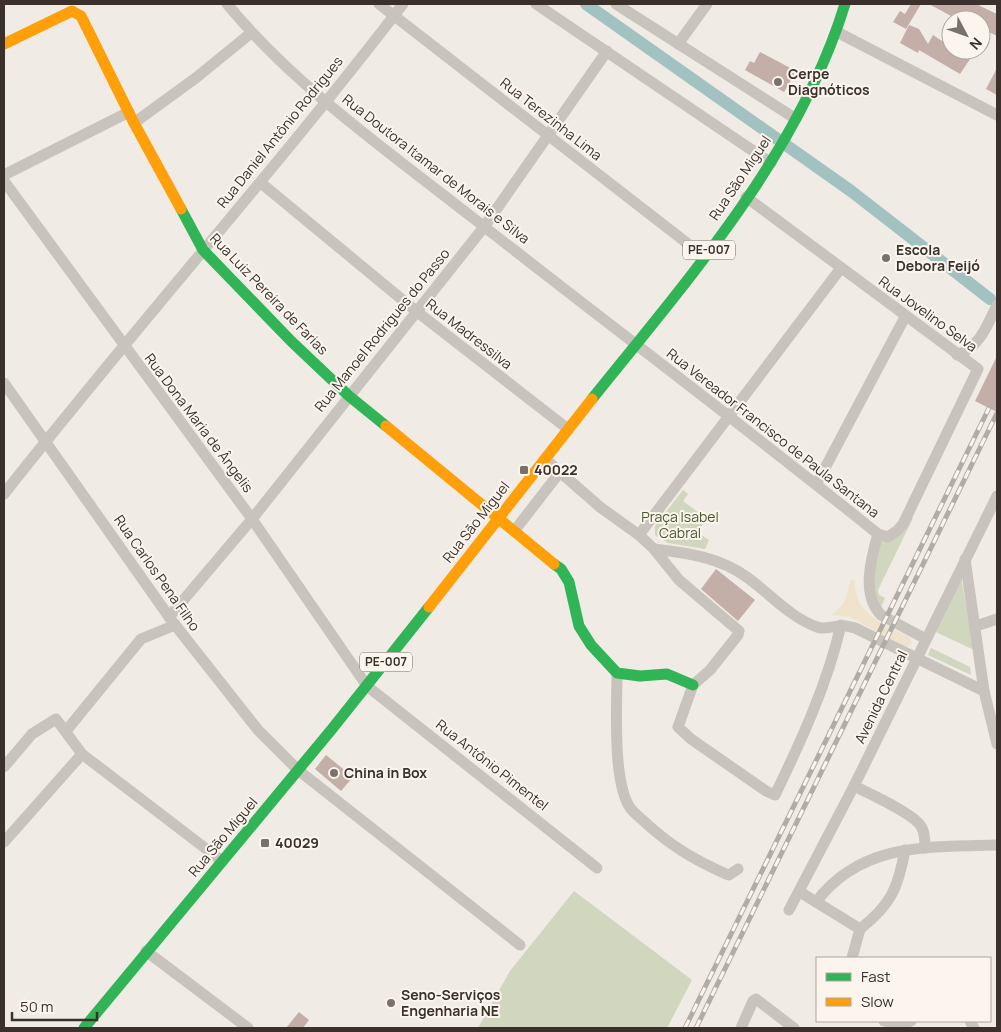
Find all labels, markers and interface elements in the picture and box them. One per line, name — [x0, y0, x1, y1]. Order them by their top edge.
north arrow — [941, 10, 991, 60]
text: N — [966, 34, 987, 54]
street label: Rua Daniel Antônio Rodrigues — [212, 52, 347, 212]
place label: Cerpe Diagnóticos — [788, 64, 870, 99]
street label: Rua Terezinha Lima — [497, 73, 606, 164]
marker: Cerpe Diagnóticos — [772, 76, 784, 88]
street label: Rua Doutora Itamar de Morais e Silva — [339, 89, 534, 248]
street label: Rua São Miguel — [704, 132, 775, 224]
street label: Rua Luiz Pereira de Farias — [206, 229, 333, 359]
road number: PE-007 — [683, 240, 735, 260]
place label: Escola Debora Feijó — [896, 240, 980, 275]
street label: Rua Manoel Rodrigues do Passo — [310, 244, 453, 415]
marker: Escola Debora Feijó — [880, 252, 892, 264]
street label: Rua Jovelino Selva — [875, 271, 981, 356]
street label: Rua Madressilva — [422, 294, 516, 373]
street label: Rua Vereador Francisco de Paula Santana — [663, 344, 884, 522]
street label: Rua Dona Maria de Ângelis — [141, 349, 258, 496]
place label: 40022 — [534, 460, 578, 479]
marker: 40022 — [518, 464, 530, 476]
street label: Rua São Miguel — [438, 477, 513, 566]
park label: Praça Isabel Cabral — [641, 507, 719, 542]
street label: Rua Carlos Pena Filho — [110, 511, 205, 635]
street label: Avenida Central — [850, 647, 911, 746]
road number: PE-007 — [360, 652, 412, 672]
street label: Rua Antônio Pimentel — [432, 715, 552, 815]
place label: China in Box — [344, 763, 427, 782]
marker: China in Box — [328, 767, 340, 779]
street label: Rua São Miguel — [184, 793, 261, 880]
place label: 40029 — [275, 833, 319, 852]
marker: 40029 — [259, 837, 271, 849]
legend — [816, 957, 991, 1022]
text: Fast — [861, 966, 890, 987]
place label: Seno-Serviços Engenharia NE — [401, 985, 501, 1020]
scale bar — [12, 990, 98, 1022]
text: Slow — [861, 991, 894, 1012]
text: 50 m — [20, 996, 54, 1017]
marker: Seno-Serviços Engenharia NE — [385, 997, 397, 1009]

